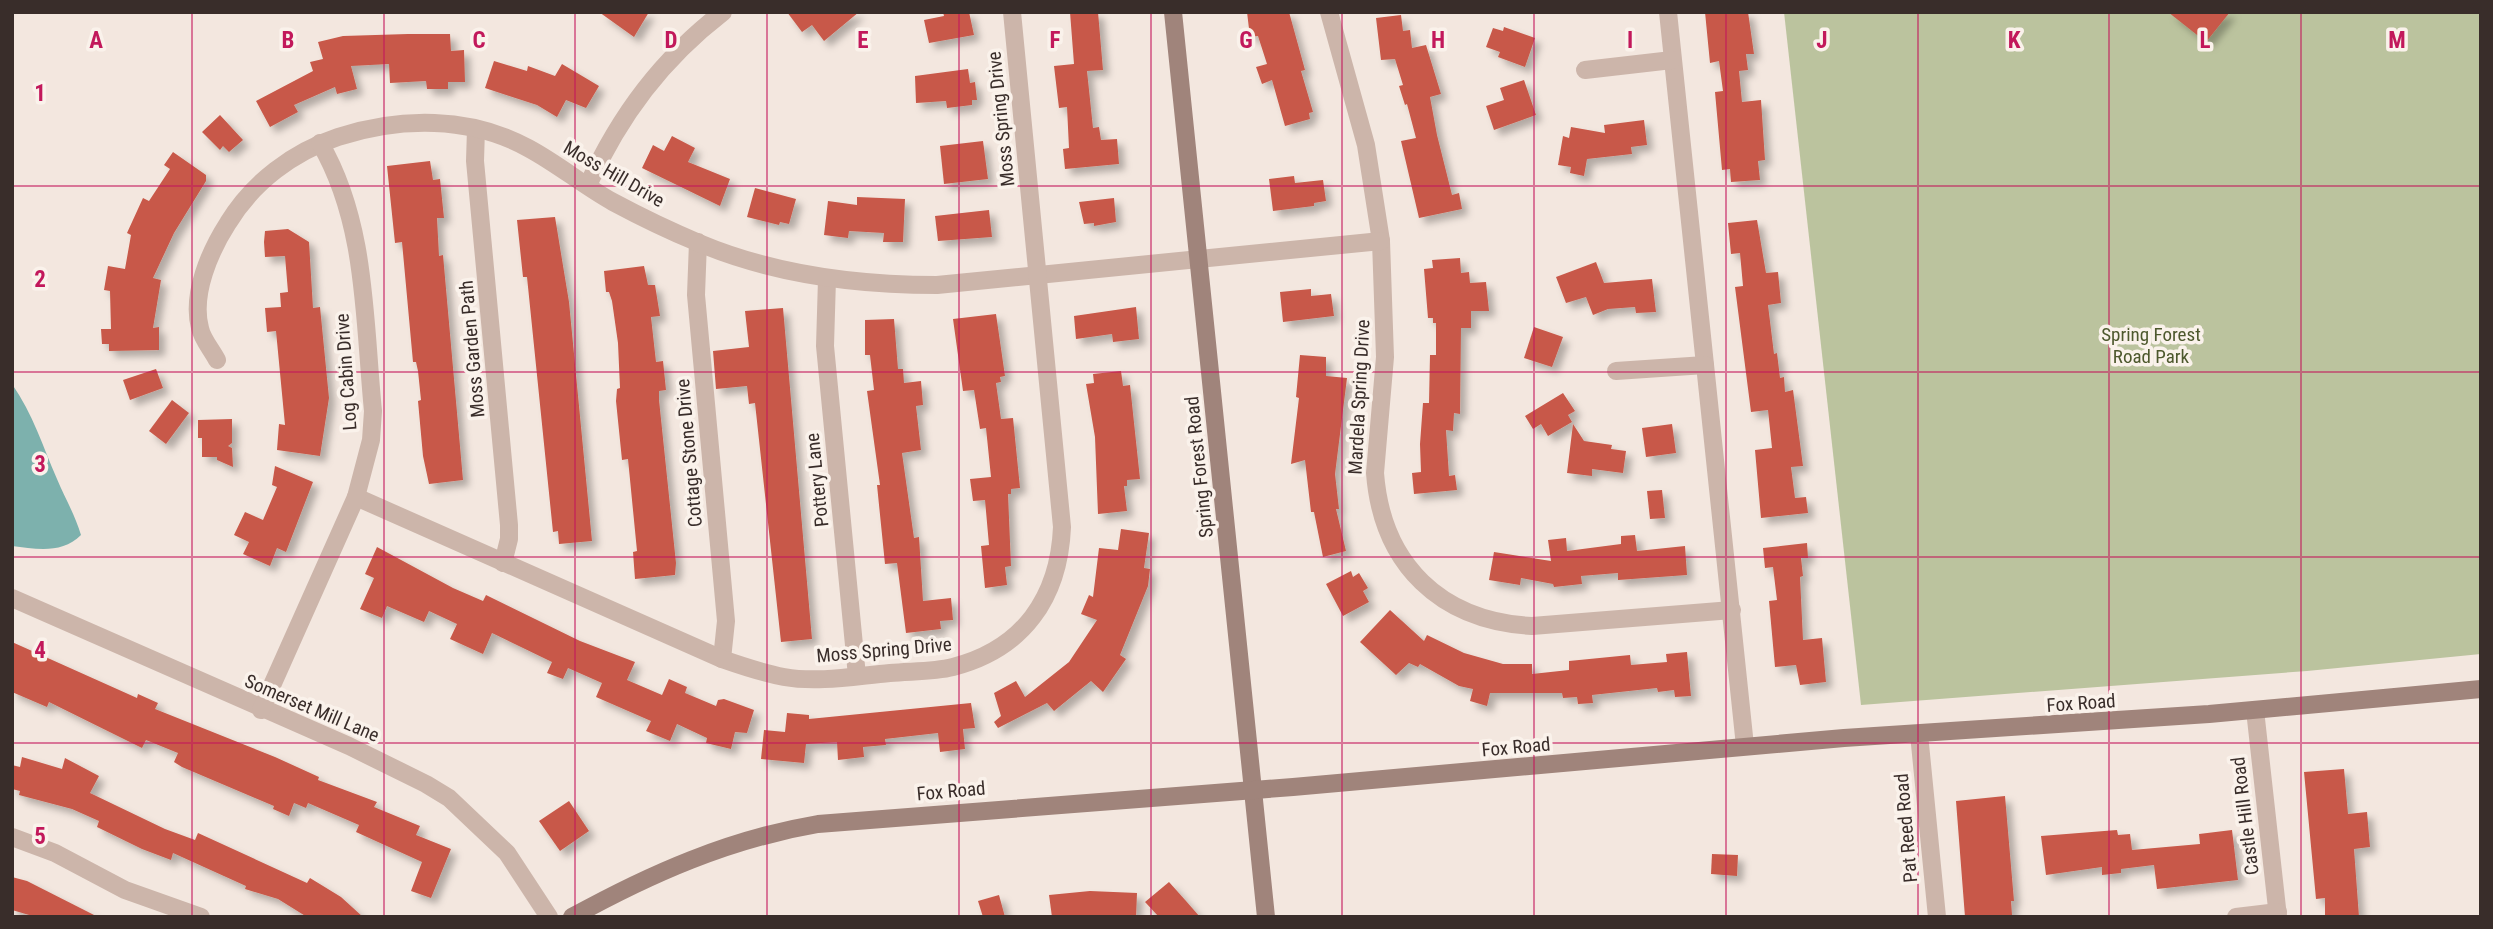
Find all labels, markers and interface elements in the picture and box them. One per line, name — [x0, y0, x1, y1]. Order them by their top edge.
text: A — [89, 27, 103, 54]
text: B — [282, 27, 294, 54]
text: C — [472, 27, 486, 54]
text: D — [665, 27, 678, 54]
text: E — [857, 27, 869, 54]
text: F — [1050, 27, 1061, 54]
text: G — [1239, 27, 1253, 54]
text: H — [1431, 27, 1445, 54]
text: I — [1627, 27, 1633, 54]
text: J — [1816, 27, 1828, 54]
text: K — [2008, 27, 2021, 54]
text: L — [2199, 27, 2211, 54]
text: M — [2388, 27, 2406, 54]
street label: Moss Spring Drive — [982, 50, 1020, 188]
text: 1 — [34, 80, 46, 107]
street label: Moss Hill Drive — [559, 136, 669, 212]
text: 2 — [34, 266, 46, 293]
street label: Moss Garden Path — [455, 279, 489, 419]
street label: Log Cabin Drive — [330, 313, 362, 431]
street label: Mardela Spring Drive — [1343, 319, 1375, 475]
park label: Spring Forest Road Park — [2101, 323, 2201, 368]
street label: Cottage Stone Drive — [671, 378, 707, 528]
street label: Spring Forest Road — [1180, 395, 1218, 539]
street label: Pottery Lane — [801, 432, 833, 528]
text: 3 — [34, 451, 46, 478]
street label: Moss Spring Drive — [815, 633, 953, 667]
text: 4 — [34, 637, 46, 664]
street label: Somerset Mill Lane — [241, 669, 383, 747]
street label: Fox Road — [2046, 689, 2116, 717]
street label: Fox Road — [1481, 733, 1551, 761]
street label: Castle Hill Road — [2226, 755, 2264, 877]
street label: Pat Reed Road — [1890, 773, 1922, 883]
street label: Fox Road — [916, 777, 986, 805]
text: 5 — [34, 823, 46, 850]

